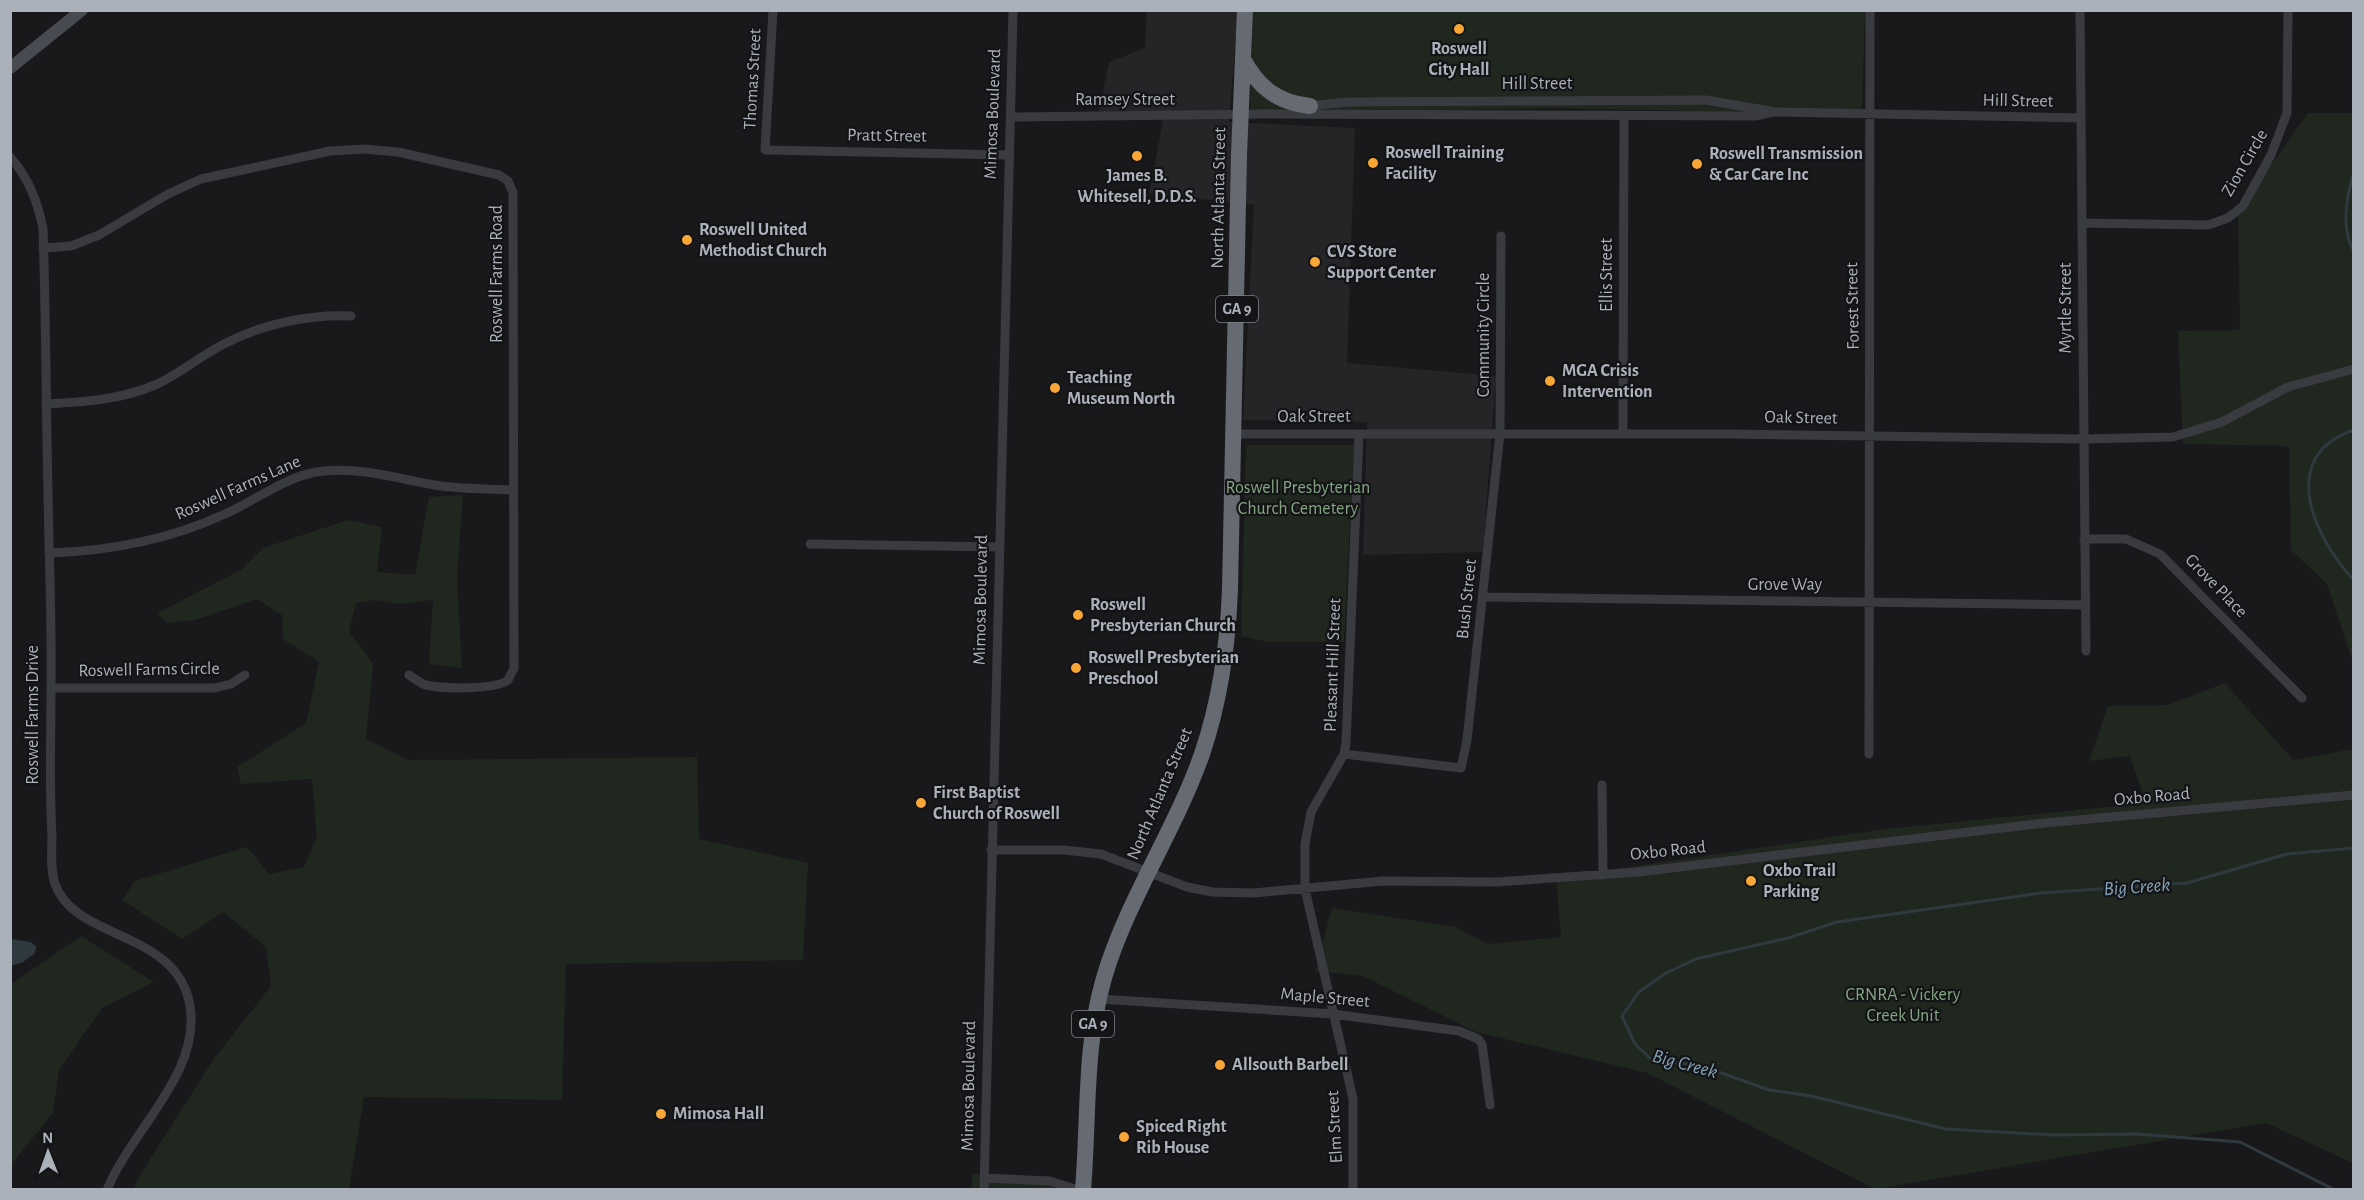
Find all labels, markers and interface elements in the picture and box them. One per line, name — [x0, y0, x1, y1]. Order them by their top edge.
marker: Roswell City Hall — [1452, 22, 1466, 36]
street label: Thomas Street — [741, 28, 765, 130]
place label: Roswell City Hall — [1428, 40, 1490, 79]
street label: Mimosa Boulevard — [982, 48, 1004, 180]
street label: Hill Street — [1502, 75, 1573, 93]
street label: Ramsey Street — [1075, 91, 1175, 109]
street label: Hill Street — [1982, 91, 2054, 111]
street label: Pratt Street — [847, 126, 927, 146]
street label: Zion Circle — [2219, 126, 2271, 200]
street label: North Atlanta Street — [1209, 127, 1229, 269]
place label: Roswell Training Facility — [1385, 144, 1505, 183]
place label: Roswell Transmission & Car Care Inc — [1709, 145, 1863, 184]
marker: James B. Whitesell, D.D.S. — [1130, 149, 1144, 163]
marker: Roswell Training Facility — [1366, 156, 1380, 170]
marker: Roswell Transmission & Car Care Inc — [1690, 157, 1704, 171]
place label: James B. Whitesell, D.D.S. — [1077, 167, 1197, 206]
street label: Roswell Farms Road — [488, 205, 506, 343]
place label: Roswell United Methodist Church — [699, 221, 827, 260]
marker: Roswell United Methodist Church — [680, 233, 694, 247]
street label: Ellis Street — [1598, 238, 1616, 312]
place label: CVS Store Support Center — [1327, 243, 1436, 282]
marker: CVS Store Support Center — [1308, 255, 1322, 269]
street label: Forest Street — [1843, 262, 1863, 350]
street label: Myrtle Street — [2057, 262, 2075, 354]
street label: Community Circle — [1475, 273, 1493, 397]
road number: GA 9 — [1216, 296, 1258, 322]
place label: MGA Crisis Intervention — [1562, 362, 1652, 401]
place label: Teaching Museum North — [1067, 369, 1175, 408]
marker: MGA Crisis Intervention — [1543, 374, 1557, 388]
marker: Teaching Museum North — [1048, 381, 1062, 395]
street label: Oak Street — [1277, 408, 1351, 426]
street label: Oak Street — [1764, 408, 1838, 428]
street label: Roswell Farms Lane — [173, 452, 303, 524]
park label: Roswell Presbyterian Church Cemetery — [1226, 479, 1370, 518]
street label: Mimosa Boulevard — [971, 535, 991, 665]
street label: Grove Place — [2181, 551, 2251, 621]
street label: Bush Street — [1454, 558, 1480, 640]
street label: Grove Way — [1748, 576, 1822, 594]
place label: Roswell Presbyterian Church — [1090, 596, 1236, 635]
street label: Pleasant Hill Street — [1322, 597, 1344, 732]
marker: Roswell Presbyterian Church — [1071, 608, 1085, 622]
street label: Roswell Farms Drive — [24, 645, 42, 785]
place label: Roswell Presbyterian Preschool — [1088, 649, 1239, 688]
street label: Roswell Farms Circle — [78, 660, 220, 680]
marker: Roswell Presbyterian Preschool — [1069, 661, 1083, 675]
street label: North Atlanta Street — [1124, 725, 1196, 863]
place label: First Baptist Church of Roswell — [933, 784, 1060, 823]
street label: Oxbo Road — [2113, 785, 2191, 809]
marker: First Baptist Church of Roswell — [914, 796, 928, 810]
street label: Oxbo Road — [1629, 838, 1707, 864]
place label: Oxbo Trail Parking — [1763, 862, 1836, 901]
marker: Oxbo Trail Parking — [1744, 874, 1758, 888]
water label: Big Creek — [2103, 875, 2171, 899]
street label: Maple Street — [1280, 985, 1371, 1011]
park label: CRNRA - Vickery Creek Unit — [1846, 986, 1961, 1025]
road number: GA 9 — [1072, 1011, 1114, 1037]
street label: Mimosa Boulevard — [959, 1021, 979, 1151]
water label: Big Creek — [1650, 1046, 1720, 1082]
place label: Allsouth Barbell — [1232, 1056, 1348, 1074]
marker: Allsouth Barbell — [1213, 1058, 1227, 1072]
street label: Elm Street — [1324, 1090, 1346, 1164]
place label: Mimosa Hall — [673, 1105, 764, 1123]
marker: Mimosa Hall — [654, 1107, 668, 1121]
place label: Spiced Right Rib House — [1136, 1118, 1227, 1157]
north arrow — [18, 1122, 78, 1182]
text: N — [42, 1130, 53, 1146]
marker: Spiced Right Rib House — [1117, 1130, 1131, 1144]

